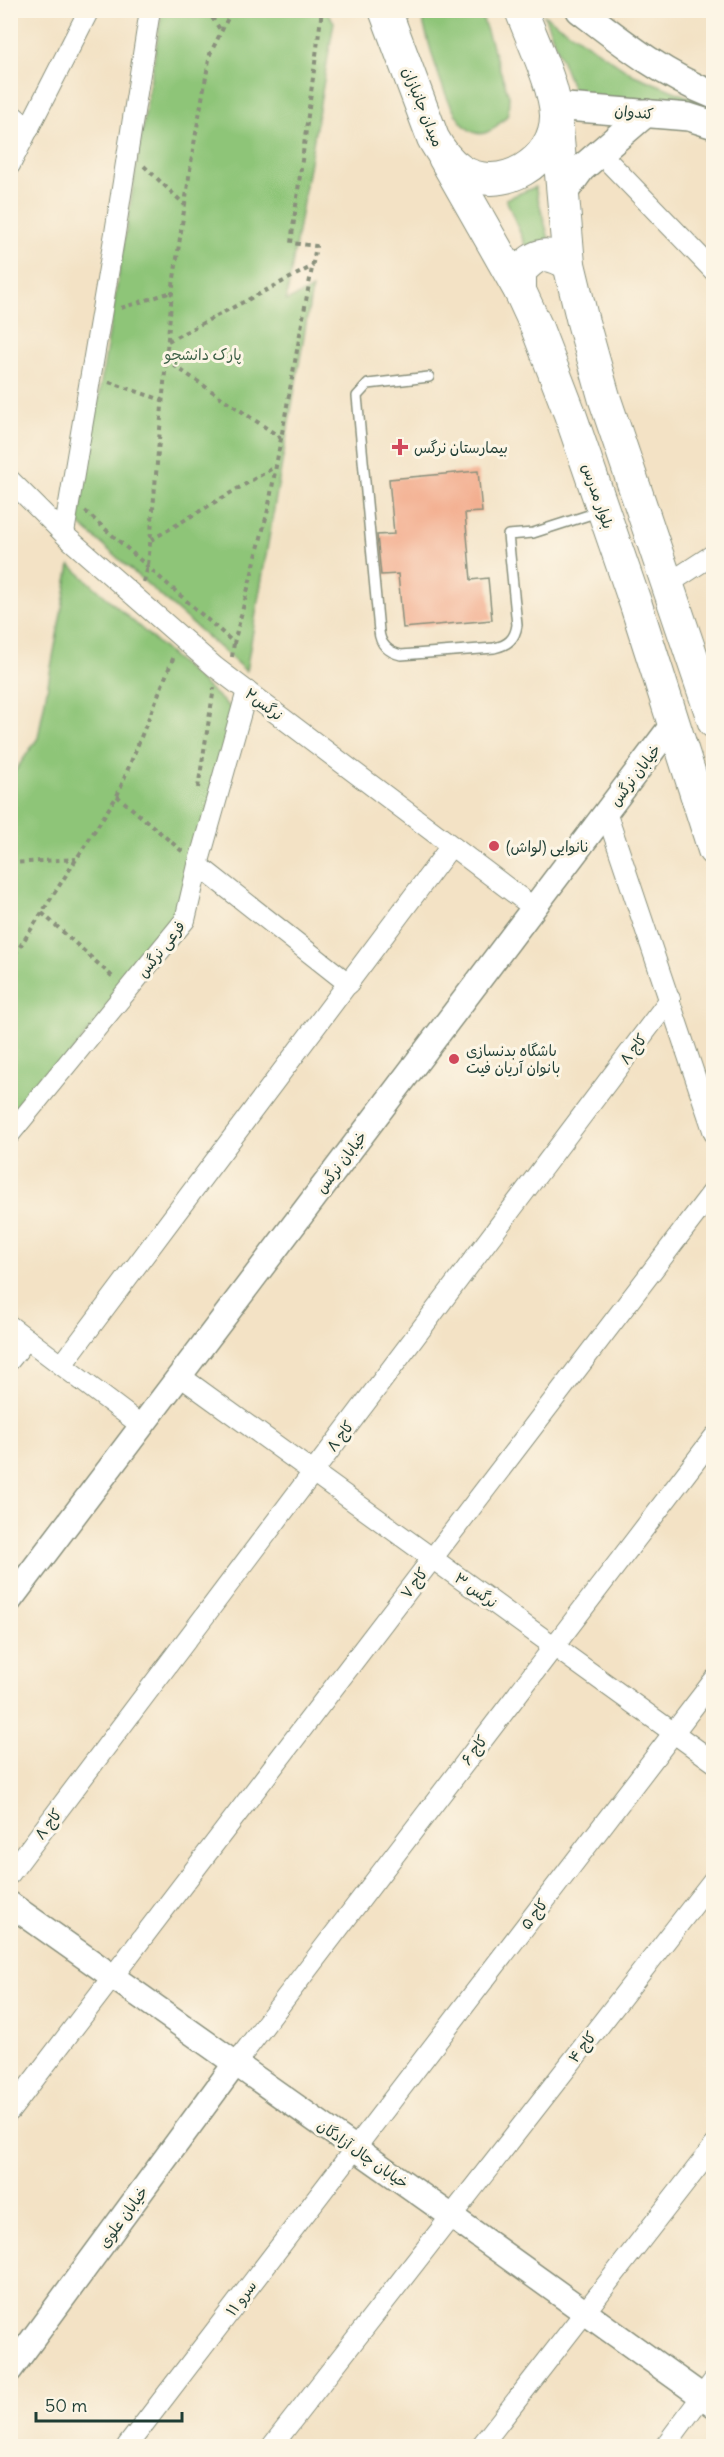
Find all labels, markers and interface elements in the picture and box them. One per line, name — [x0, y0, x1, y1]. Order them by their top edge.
street label: میدان جانبازان — [398, 64, 448, 150]
street label: کندوان — [614, 101, 654, 123]
park label: پارک دانشجو — [163, 345, 242, 365]
marker: بیمارستان نرگس — [391, 438, 409, 456]
place label: بیمارستان نرگس — [414, 438, 508, 457]
street label: بلوار مدرس — [578, 461, 618, 531]
street label: نرگس۲ — [241, 684, 287, 724]
street label: خیابان نرگس — [605, 740, 665, 810]
place label: نانوایی (لواش) — [506, 837, 589, 857]
marker: نانوایی (لواش) — [487, 839, 501, 853]
street label: فرعی نرگس — [133, 917, 190, 982]
street label: کاج ۸ — [615, 1030, 652, 1069]
place label: باشگاه بدنسازی بانوان آریان فیت — [466, 1041, 560, 1077]
marker: باشگاه بدنسازی بانوان آریان فیت — [447, 1052, 461, 1066]
street label: خیابان نرگس — [311, 1127, 371, 1197]
street label: کاج ۸ — [322, 1417, 359, 1456]
street label: کاج ۷ — [396, 1564, 433, 1603]
street label: نرگس ۳ — [451, 1568, 501, 1612]
street label: کاج ۶ — [457, 1731, 492, 1769]
street label: کاج ۸ — [30, 1805, 67, 1844]
street label: کاج ۵ — [516, 1895, 553, 1934]
street label: کاج ۴ — [564, 2028, 601, 2067]
street label: خیابان چال آزادگان — [313, 2116, 412, 2193]
street label: خیابان علوی — [94, 2182, 153, 2252]
street label: سرو ۱۱ — [222, 2277, 261, 2320]
scale bar — [36, 2385, 182, 2423]
text: 50 m — [45, 2394, 87, 2417]

